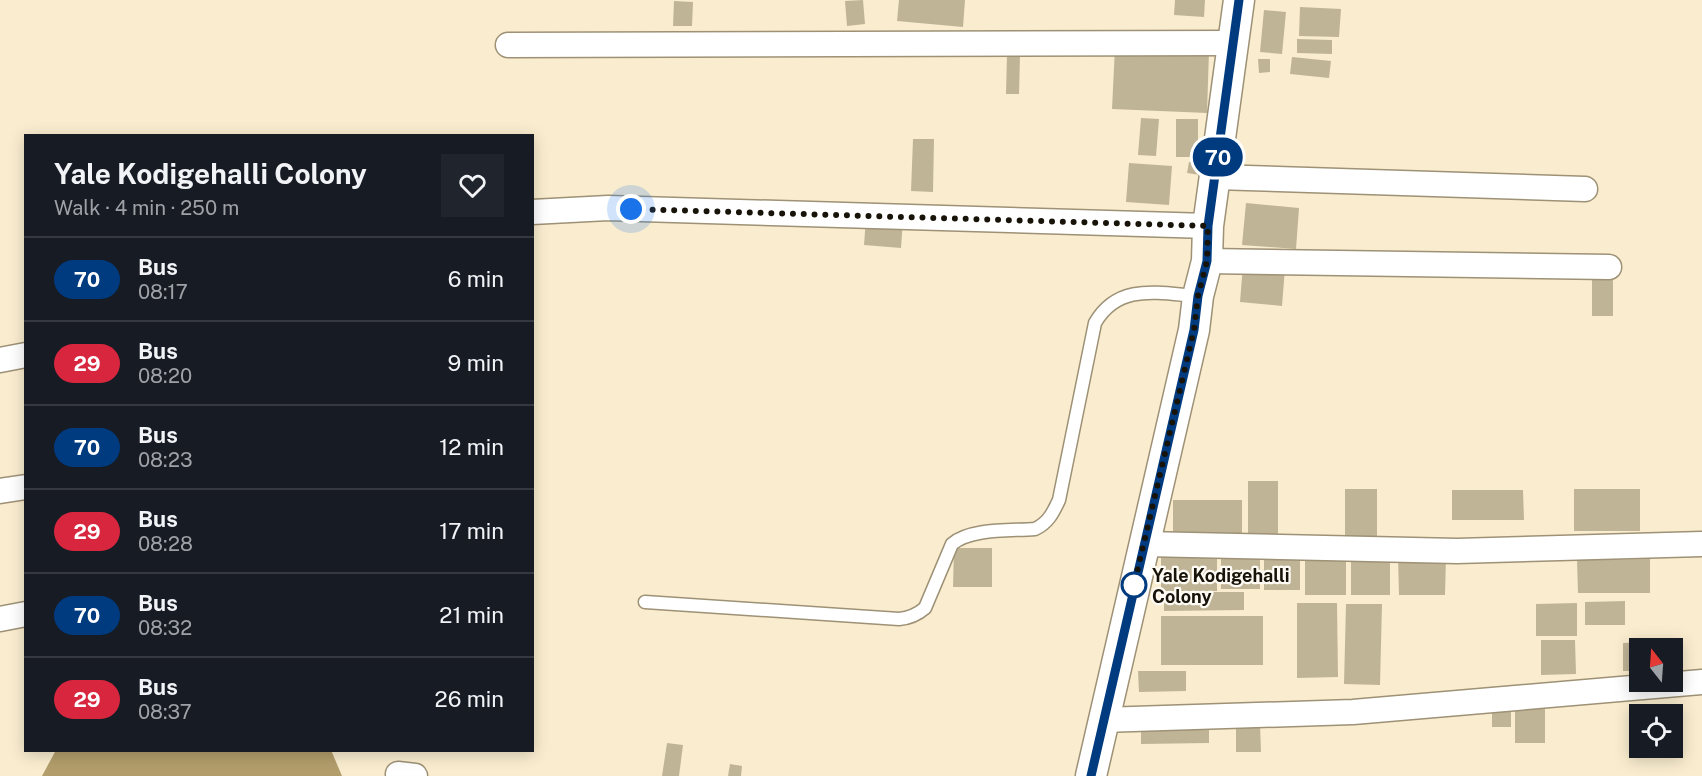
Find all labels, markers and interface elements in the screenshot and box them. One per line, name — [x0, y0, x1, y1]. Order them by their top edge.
line badge: 70 — [1191, 138, 1245, 176]
text: 70 — [1205, 145, 1231, 170]
button: heart — [441, 154, 504, 217]
text: Yale Kodigehalli Colony — [54, 157, 367, 190]
your location — [616, 194, 646, 224]
text: Walk · 4 min · 250 m — [54, 196, 239, 220]
text: Bus — [138, 254, 178, 280]
text: 6 min — [448, 266, 504, 292]
text: 70 — [74, 267, 100, 292]
text: 08:17 — [138, 280, 188, 304]
text: Bus — [138, 338, 178, 364]
text: 9 min — [448, 350, 504, 376]
text: 29 — [73, 351, 101, 376]
text: 08:20 — [138, 364, 192, 388]
text: Bus — [138, 422, 178, 448]
text: 12 min — [439, 434, 504, 460]
text: 70 — [74, 435, 100, 460]
text: 08:23 — [138, 448, 193, 472]
text: Bus — [138, 506, 178, 532]
text: 17 min — [439, 518, 504, 544]
text: 29 — [73, 519, 101, 544]
text: 08:28 — [138, 532, 193, 556]
place label: Yale Kodigehalli Colony — [1152, 565, 1290, 607]
marker: Yale Kodigehalli Colony — [1121, 572, 1147, 598]
text: Bus — [138, 590, 178, 616]
text: 21 min — [439, 602, 504, 628]
text: 70 — [74, 603, 100, 628]
text: 08:32 — [138, 616, 192, 640]
north arrow — [1629, 638, 1683, 692]
map controls — [1629, 638, 1683, 758]
text: Bus — [138, 674, 178, 700]
text: 26 min — [435, 686, 504, 712]
text: 29 — [73, 687, 101, 712]
text: 08:37 — [138, 700, 192, 724]
button: locate — [1629, 704, 1683, 758]

